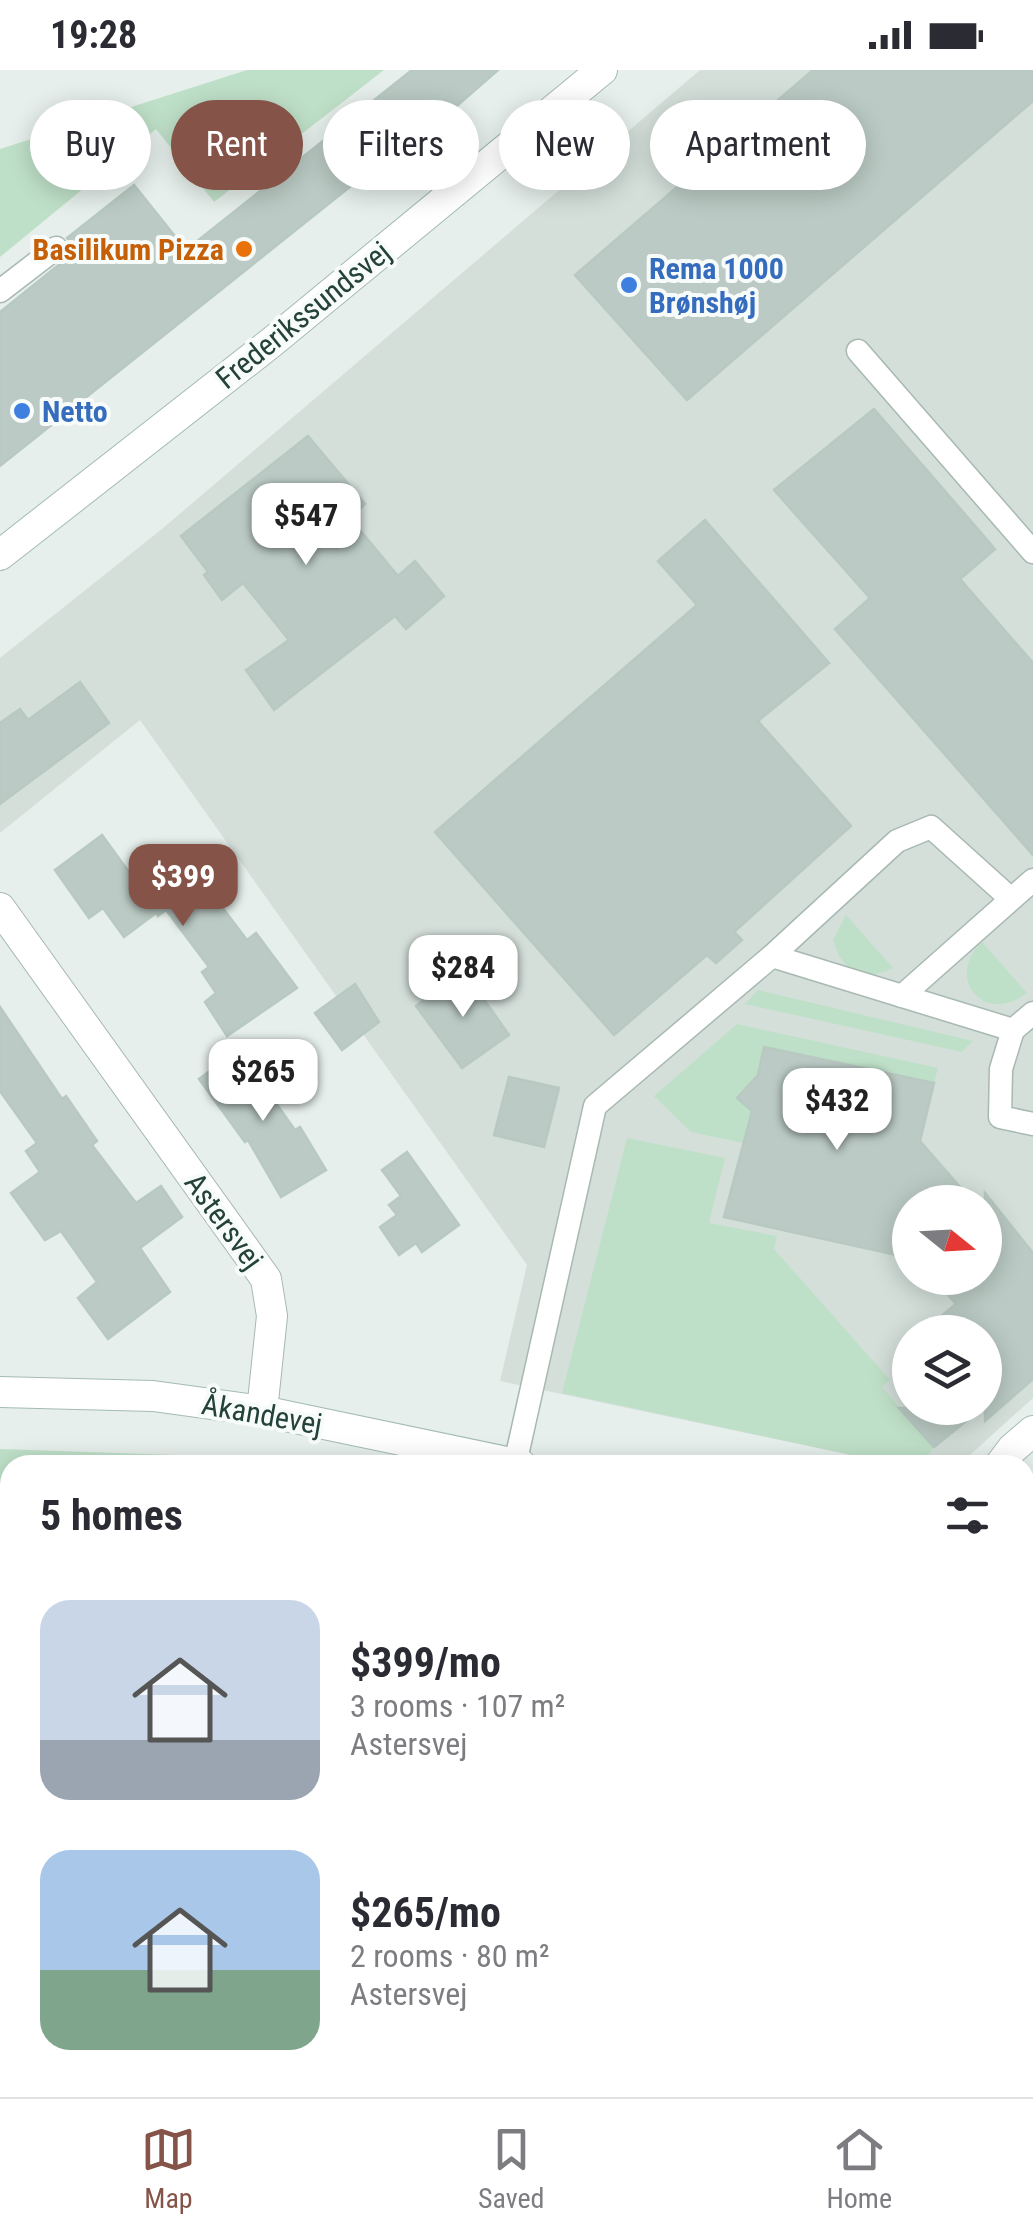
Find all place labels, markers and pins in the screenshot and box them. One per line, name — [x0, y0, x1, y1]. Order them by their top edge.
place label: Basilikum Pizza — [33, 232, 224, 267]
marker: Basilikum Pizza — [233, 238, 255, 260]
place label: Rema 1000 Brønshøj — [649, 251, 784, 320]
marker: Rema 1000 Brønshøj — [618, 274, 640, 296]
place label: Netto — [42, 394, 108, 429]
marker: Netto — [11, 400, 33, 422]
pin: $547 — [247, 483, 365, 568]
pin: $399 — [124, 844, 242, 929]
pin: $284 — [404, 935, 522, 1020]
pin: $265 — [204, 1039, 322, 1124]
pin: $432 — [778, 1068, 896, 1153]

